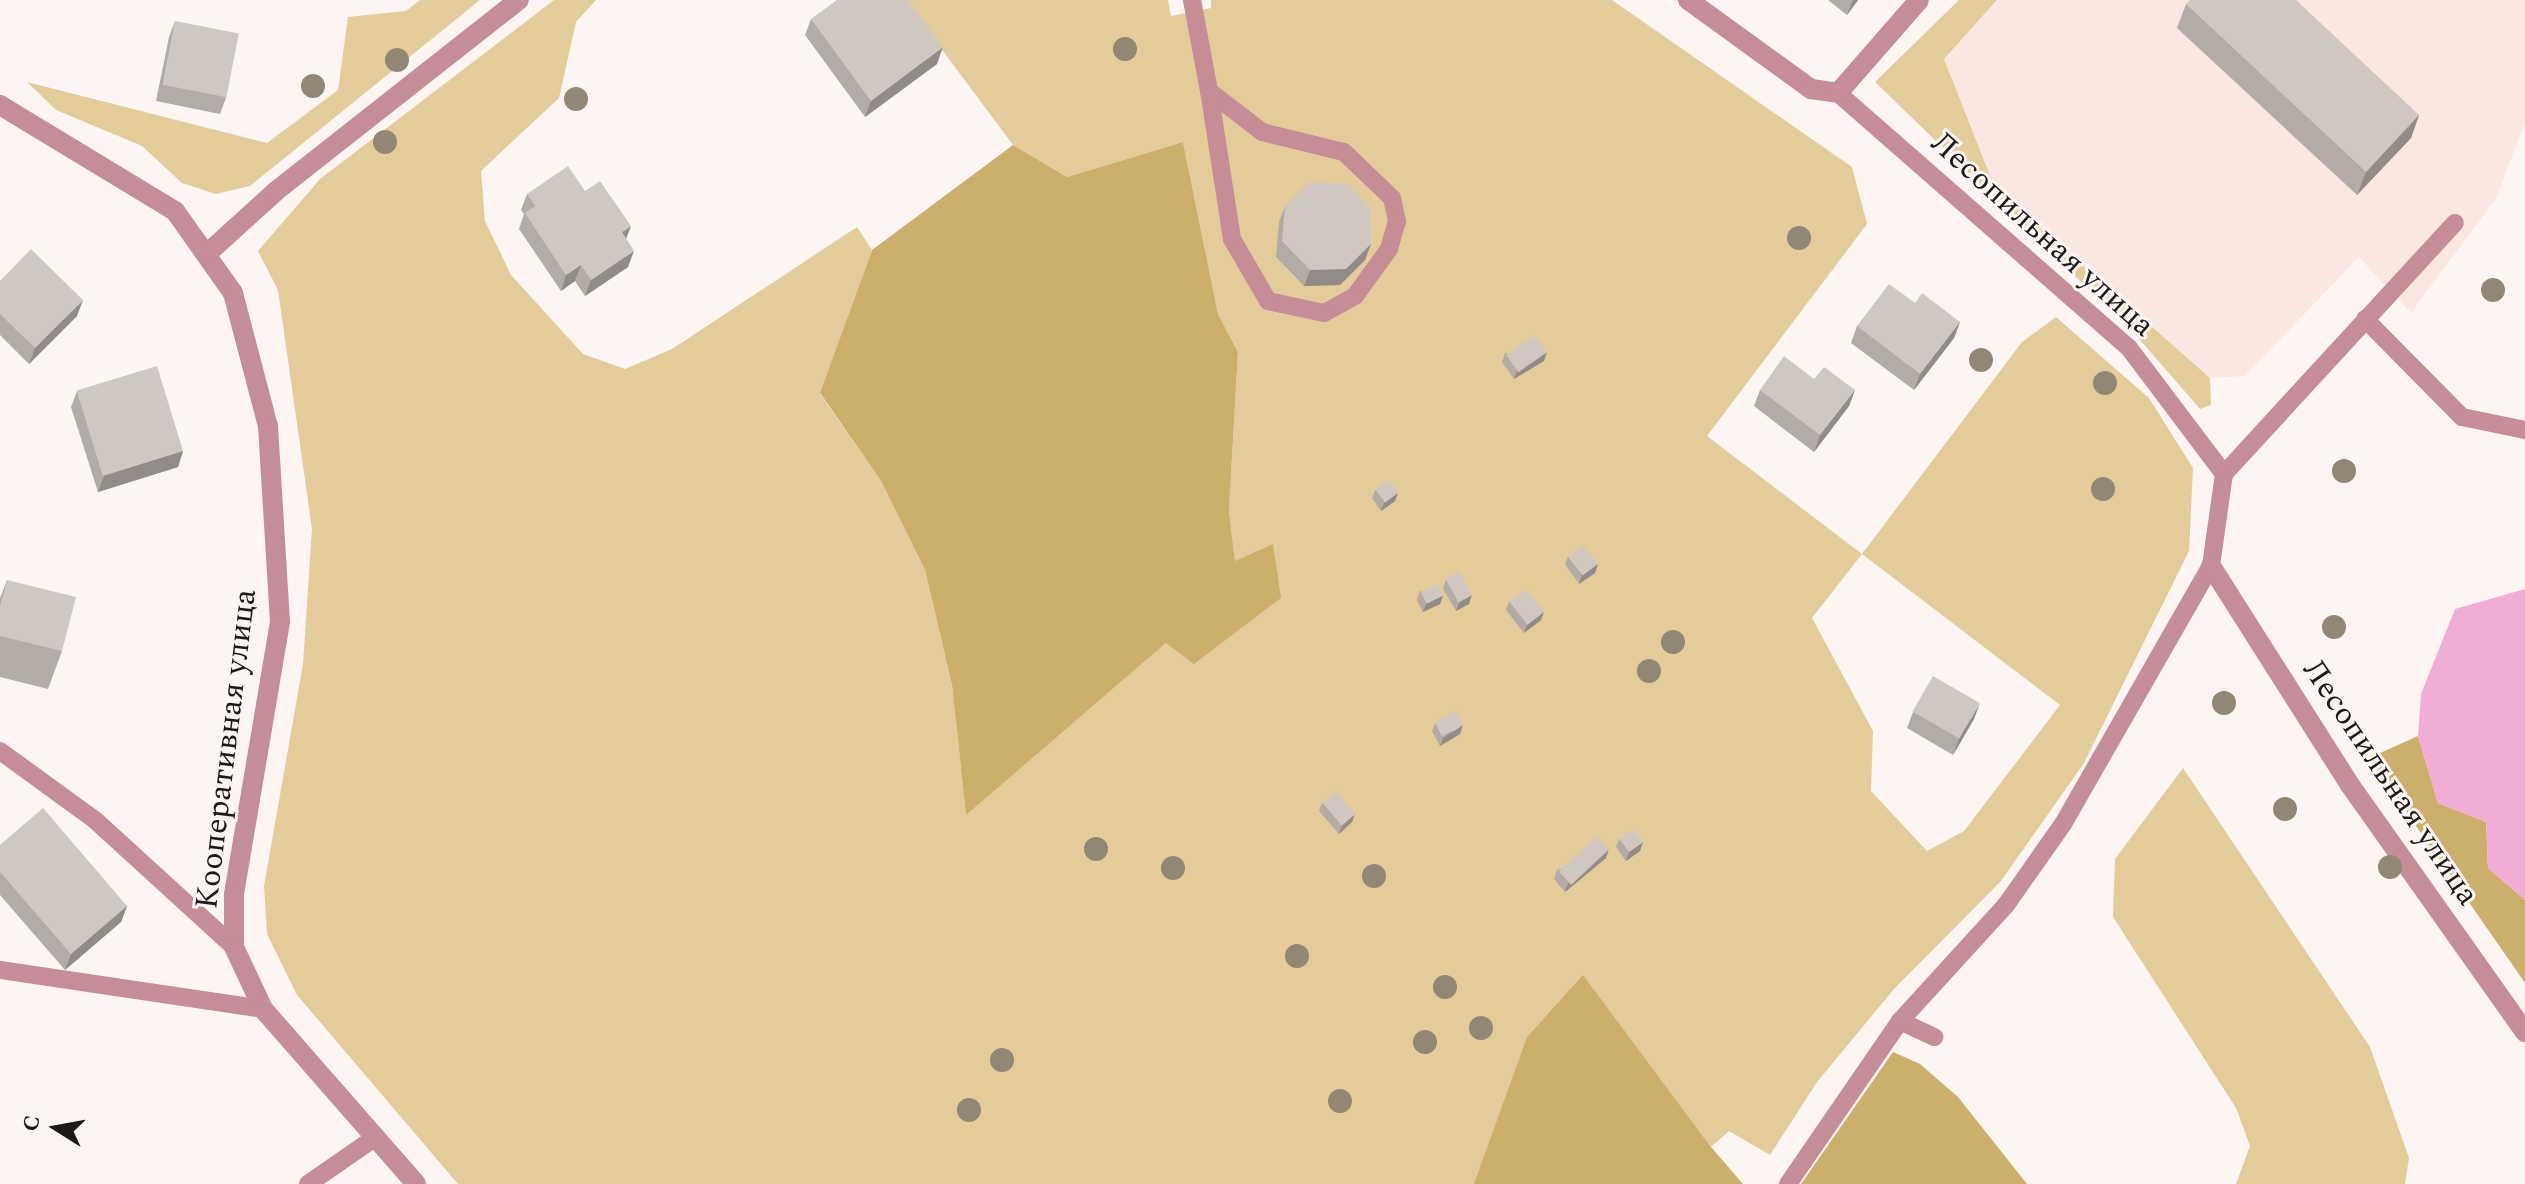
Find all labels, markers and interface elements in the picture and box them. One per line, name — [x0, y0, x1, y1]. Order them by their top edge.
street label: Лесопильная улица — [1922, 124, 2162, 346]
street label: Кооперативная улица — [188, 587, 266, 911]
street label: Лесопильная улица — [2294, 653, 2486, 913]
north arrow — [16, 1088, 96, 1168]
text: С — [14, 1112, 50, 1134]

